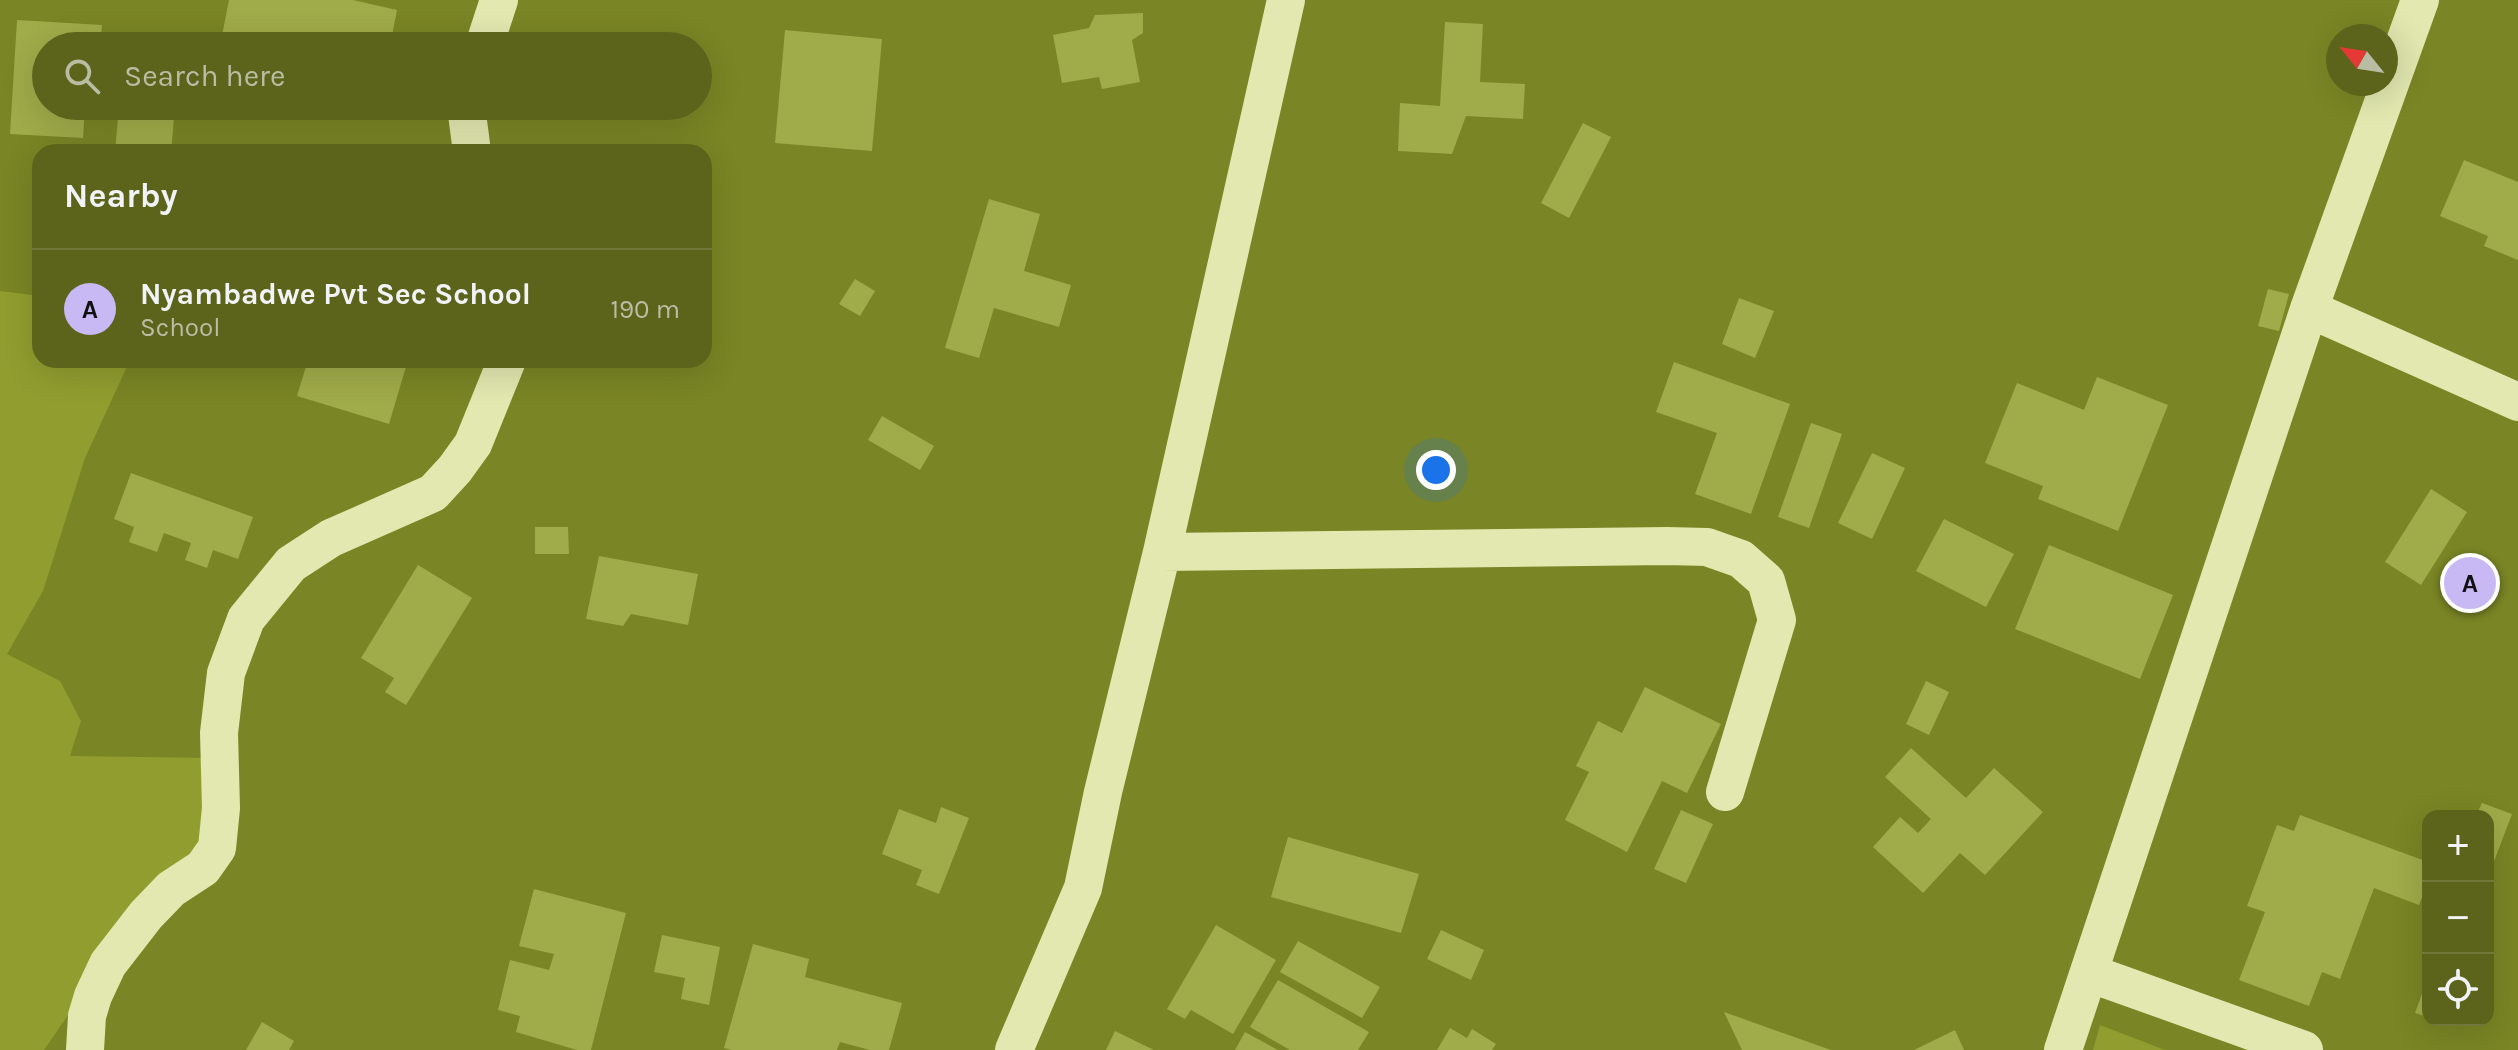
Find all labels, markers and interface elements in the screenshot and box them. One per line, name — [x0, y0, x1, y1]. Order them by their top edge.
north arrow — [2326, 24, 2398, 96]
search box — [32, 32, 712, 120]
icon: search — [60, 54, 104, 98]
text: Search here — [124, 58, 285, 94]
text: Nearby — [64, 176, 178, 216]
text: Nyambadwe Pvt Sec School — [140, 276, 531, 312]
text: A — [82, 294, 98, 325]
text: 190 m — [610, 294, 680, 325]
text: School — [140, 312, 221, 343]
your location — [1416, 450, 1456, 490]
pin: A — [2444, 553, 2496, 613]
map controls — [2422, 810, 2494, 1026]
button: + — [2422, 810, 2494, 882]
button: − — [2422, 882, 2494, 954]
button: locate — [2422, 954, 2494, 1026]

